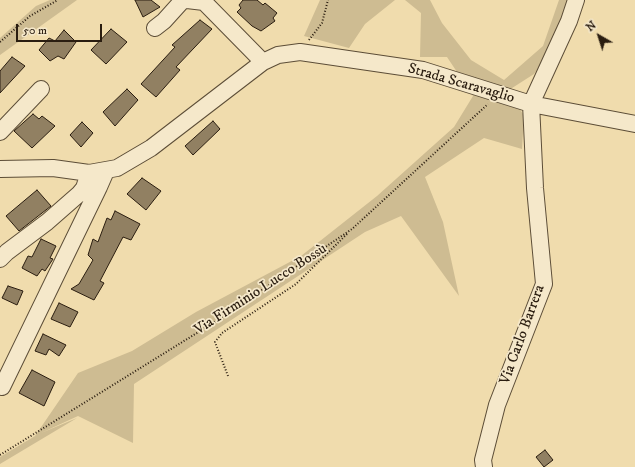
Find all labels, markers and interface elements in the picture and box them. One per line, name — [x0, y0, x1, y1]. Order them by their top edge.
scale bar — [18, 16, 104, 42]
north arrow — [579, 16, 619, 56]
text: N — [584, 18, 599, 35]
text: 50 m — [23, 23, 47, 38]
street label: Strada Scaravaglio — [406, 60, 516, 108]
street label: Via Firminio Lucco Bossù — [191, 240, 331, 340]
street label: Via Carlo Barrera — [497, 283, 549, 387]

